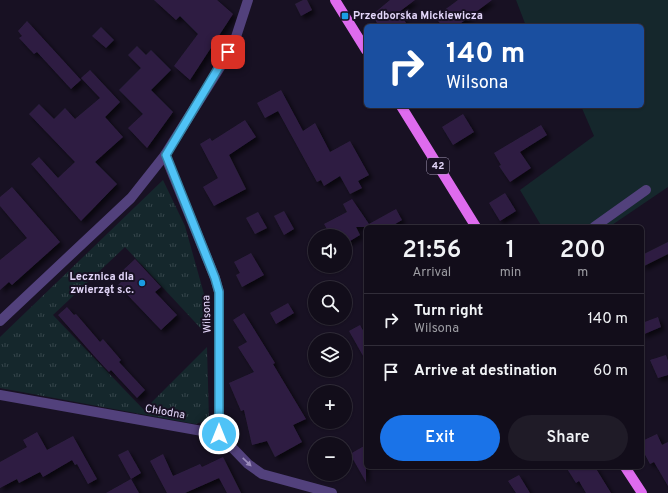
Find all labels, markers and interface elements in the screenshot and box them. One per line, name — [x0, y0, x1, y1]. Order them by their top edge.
place label: Przedborska Mickiewicza — [353, 9, 483, 23]
marker: Przedborska Mickiewicza — [340, 11, 350, 21]
pin — [211, 35, 245, 69]
text: 140 m — [446, 37, 525, 73]
icon: right — [380, 40, 432, 92]
icon: arrive — [217, 41, 239, 63]
text: Wilsona — [446, 72, 508, 95]
road number: 42 — [427, 158, 449, 174]
map controls — [308, 229, 352, 481]
button: sound — [308, 229, 352, 273]
text: 21:56 — [402, 236, 461, 266]
text: 1 — [506, 236, 515, 266]
text: 200 — [560, 236, 606, 266]
text: Arrival — [412, 265, 451, 281]
text: min — [500, 265, 521, 281]
text: m — [577, 265, 588, 281]
place label: Lecznica dla zwierząt s.c. — [70, 270, 134, 297]
marker: Lecznica dla zwierząt s.c. — [137, 278, 147, 288]
button: search — [308, 281, 352, 325]
street label: Wilsona — [199, 295, 215, 333]
text: Turn right — [414, 302, 483, 321]
icon: right — [380, 309, 402, 331]
text: 140 m — [588, 310, 628, 329]
text: Wilsona — [414, 321, 459, 337]
button: layers — [308, 333, 352, 377]
icon: arrive — [380, 361, 402, 383]
text: Arrive at destination — [414, 362, 557, 381]
text: 60 m — [593, 362, 628, 381]
button: + — [308, 385, 352, 429]
street label: Chłodna — [144, 402, 186, 422]
position arrow — [198, 413, 240, 455]
button: Exit — [380, 415, 500, 461]
button: Share — [508, 415, 628, 461]
button: − — [308, 437, 352, 481]
one-way arrow — [242, 457, 252, 467]

